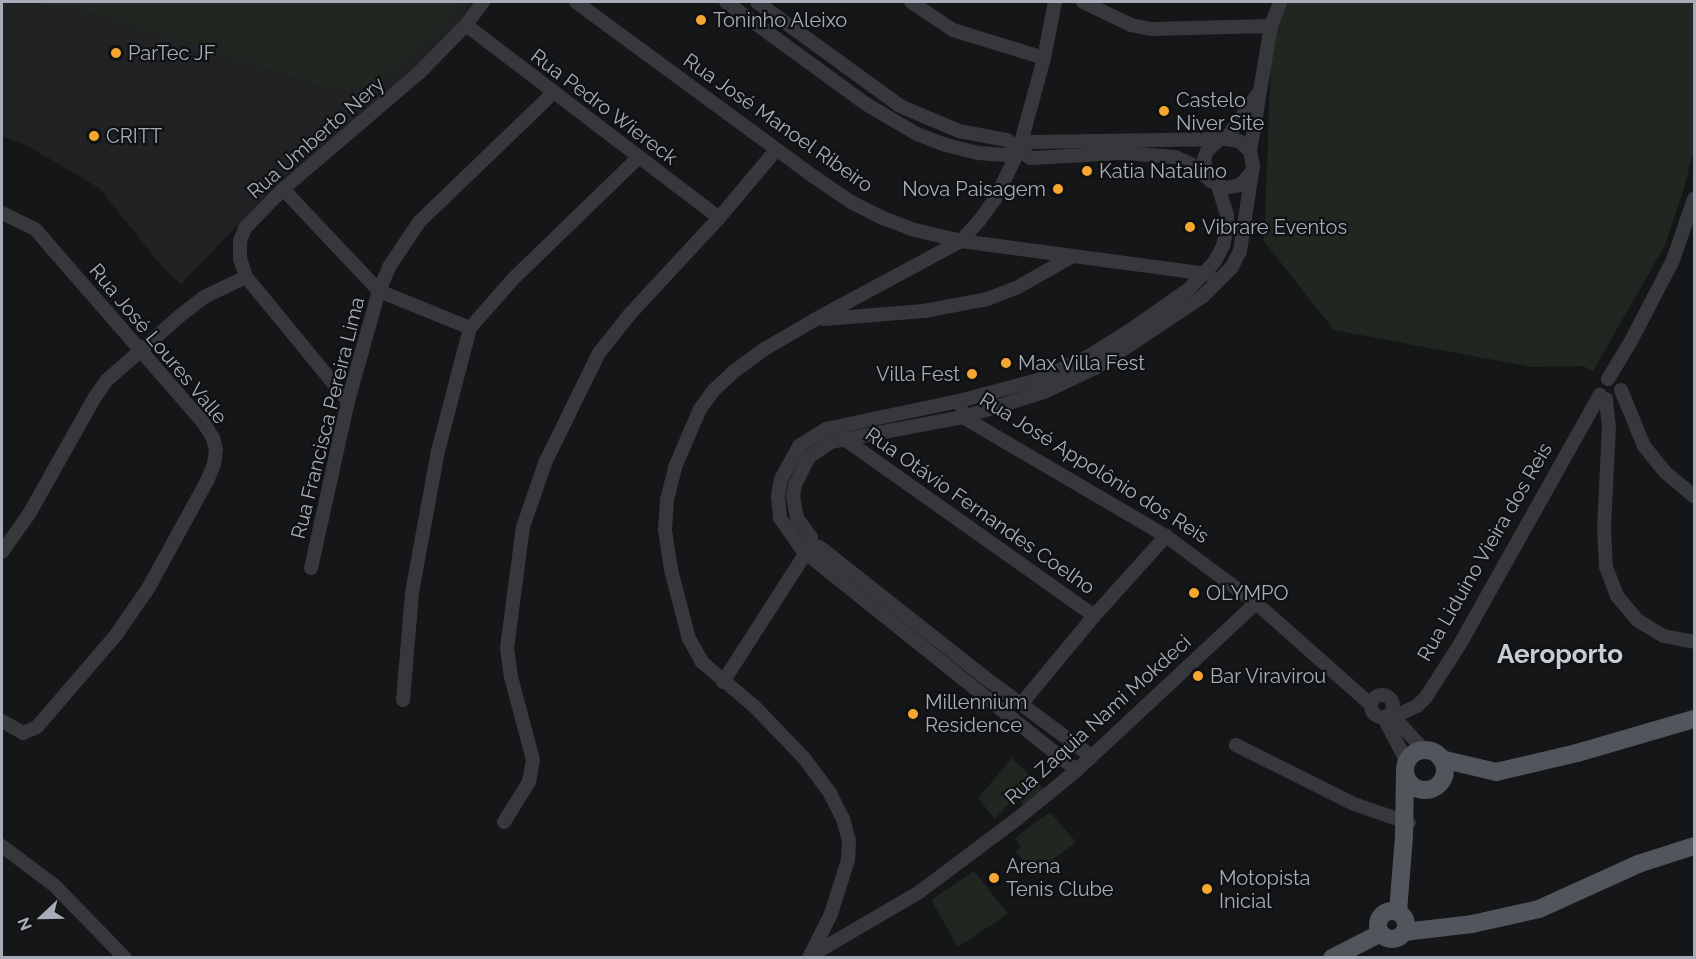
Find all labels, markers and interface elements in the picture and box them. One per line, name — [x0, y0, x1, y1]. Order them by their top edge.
place label: Toninho Aleixo — [713, 8, 848, 32]
marker: Toninho Aleixo — [694, 13, 708, 27]
place label: ParTec JF — [128, 41, 216, 65]
street label: Rua Pedro Wiereck — [526, 44, 682, 170]
marker: ParTec JF — [109, 46, 123, 60]
street label: Rua José Manoel Ribeiro — [678, 48, 878, 198]
street label: Rua Umberto Nery — [243, 72, 389, 204]
place label: Castelo Niver Site — [1176, 88, 1265, 135]
marker: Castelo Niver Site — [1157, 104, 1171, 118]
place label: CRITT — [106, 124, 162, 148]
marker: CRITT — [87, 129, 101, 143]
place label: Katia Natalino — [1099, 159, 1227, 183]
marker: Katia Natalino — [1080, 164, 1094, 178]
place label: Nova Paisagem — [902, 177, 1046, 201]
marker: Nova Paisagem — [1051, 182, 1065, 196]
place label: Vibrare Eventos — [1202, 215, 1347, 239]
marker: Vibrare Eventos — [1183, 220, 1197, 234]
street label: Rua José Loures Valle — [84, 258, 232, 430]
street label: Rua Francisca Pereira Lima — [286, 295, 370, 541]
place label: Max Villa Fest — [1018, 351, 1146, 375]
marker: Max Villa Fest — [999, 356, 1013, 370]
place label: Villa Fest — [876, 362, 960, 386]
marker: Villa Fest — [965, 367, 979, 381]
street label: Rua José Appolônio dos Reis — [975, 387, 1213, 549]
street label: Rua Otávio Fernandes Coelho — [861, 422, 1099, 600]
street label: Rua Liduino Vieira dos Reis — [1412, 438, 1558, 666]
place label: OLYMPO — [1206, 581, 1288, 605]
marker: OLYMPO — [1187, 586, 1201, 600]
street label: Rua Zaquia Nami Mokdeci — [1000, 630, 1196, 810]
district label: Aeroporto — [1497, 639, 1623, 671]
place label: Bar Viravirou — [1210, 664, 1327, 688]
marker: Bar Viravirou — [1191, 669, 1205, 683]
place label: Millennium Residence — [925, 690, 1027, 737]
marker: Millennium Residence — [906, 707, 920, 721]
place label: Arena Tenis Clube — [1006, 855, 1114, 902]
place label: Motopista Inicial — [1219, 866, 1311, 913]
marker: Arena Tenis Clube — [987, 871, 1001, 885]
marker: Motopista Inicial — [1200, 882, 1214, 896]
north arrow — [12, 887, 72, 947]
text: N — [14, 915, 36, 933]

